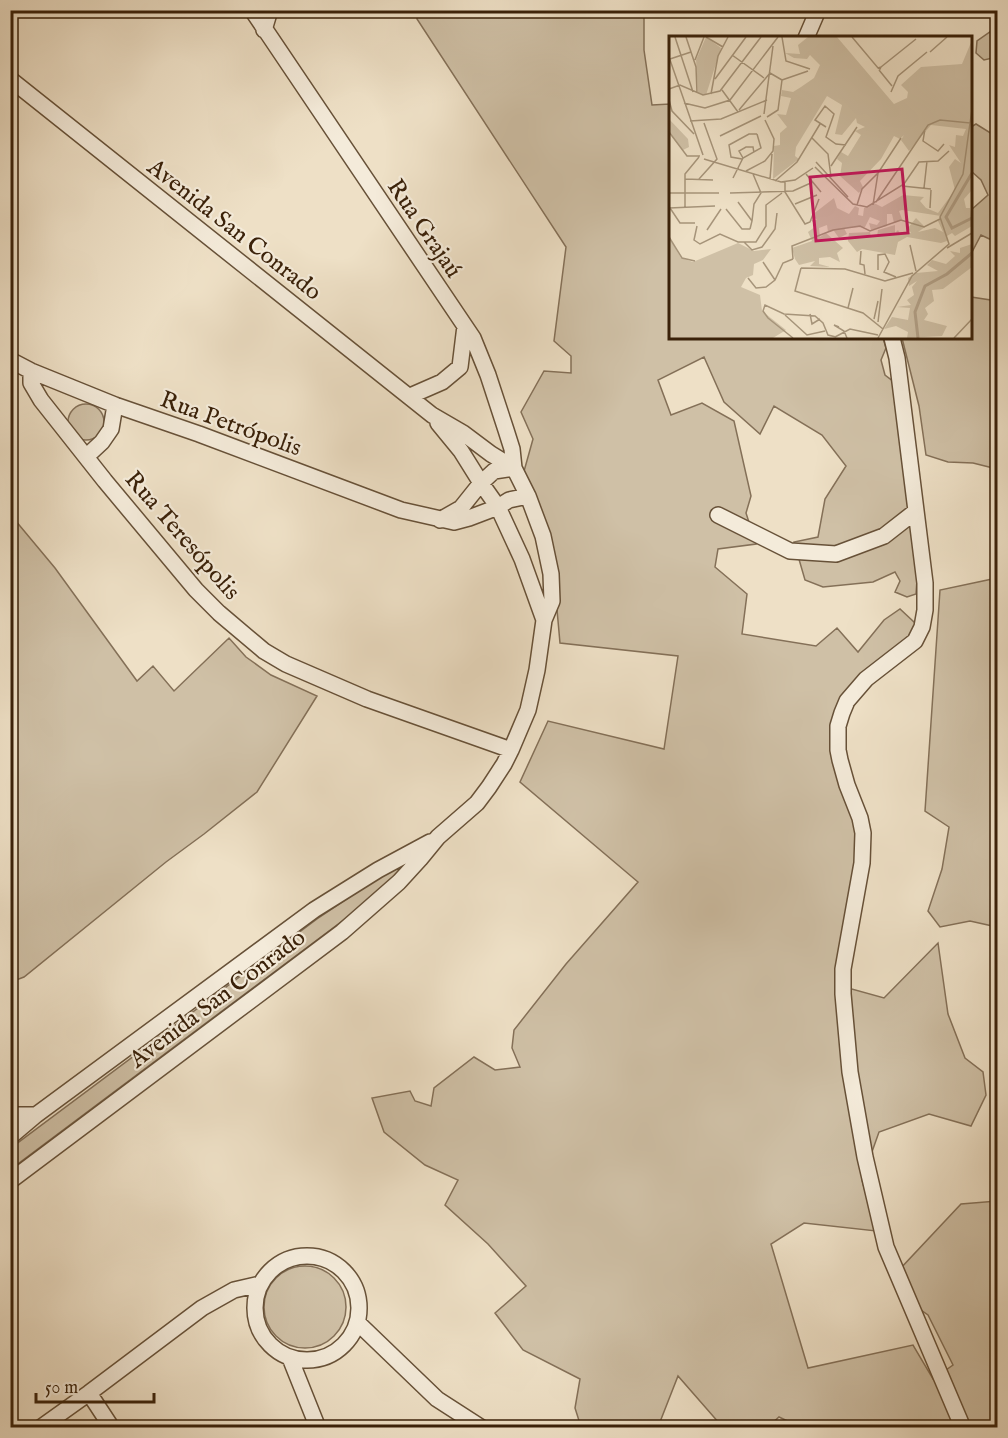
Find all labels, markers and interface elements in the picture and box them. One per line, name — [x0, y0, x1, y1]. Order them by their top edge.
inset map — [669, 36, 972, 339]
street label: Avenida San Conrado — [140, 152, 328, 308]
street label: Rua Grajaú — [379, 173, 468, 284]
street label: Rua Petrópolis — [156, 385, 305, 464]
street label: Rua Teresópolis — [117, 465, 246, 607]
street label: Avenida San Conrado — [123, 923, 312, 1076]
scale bar — [36, 1366, 154, 1404]
text: 50 m — [45, 1377, 78, 1400]

